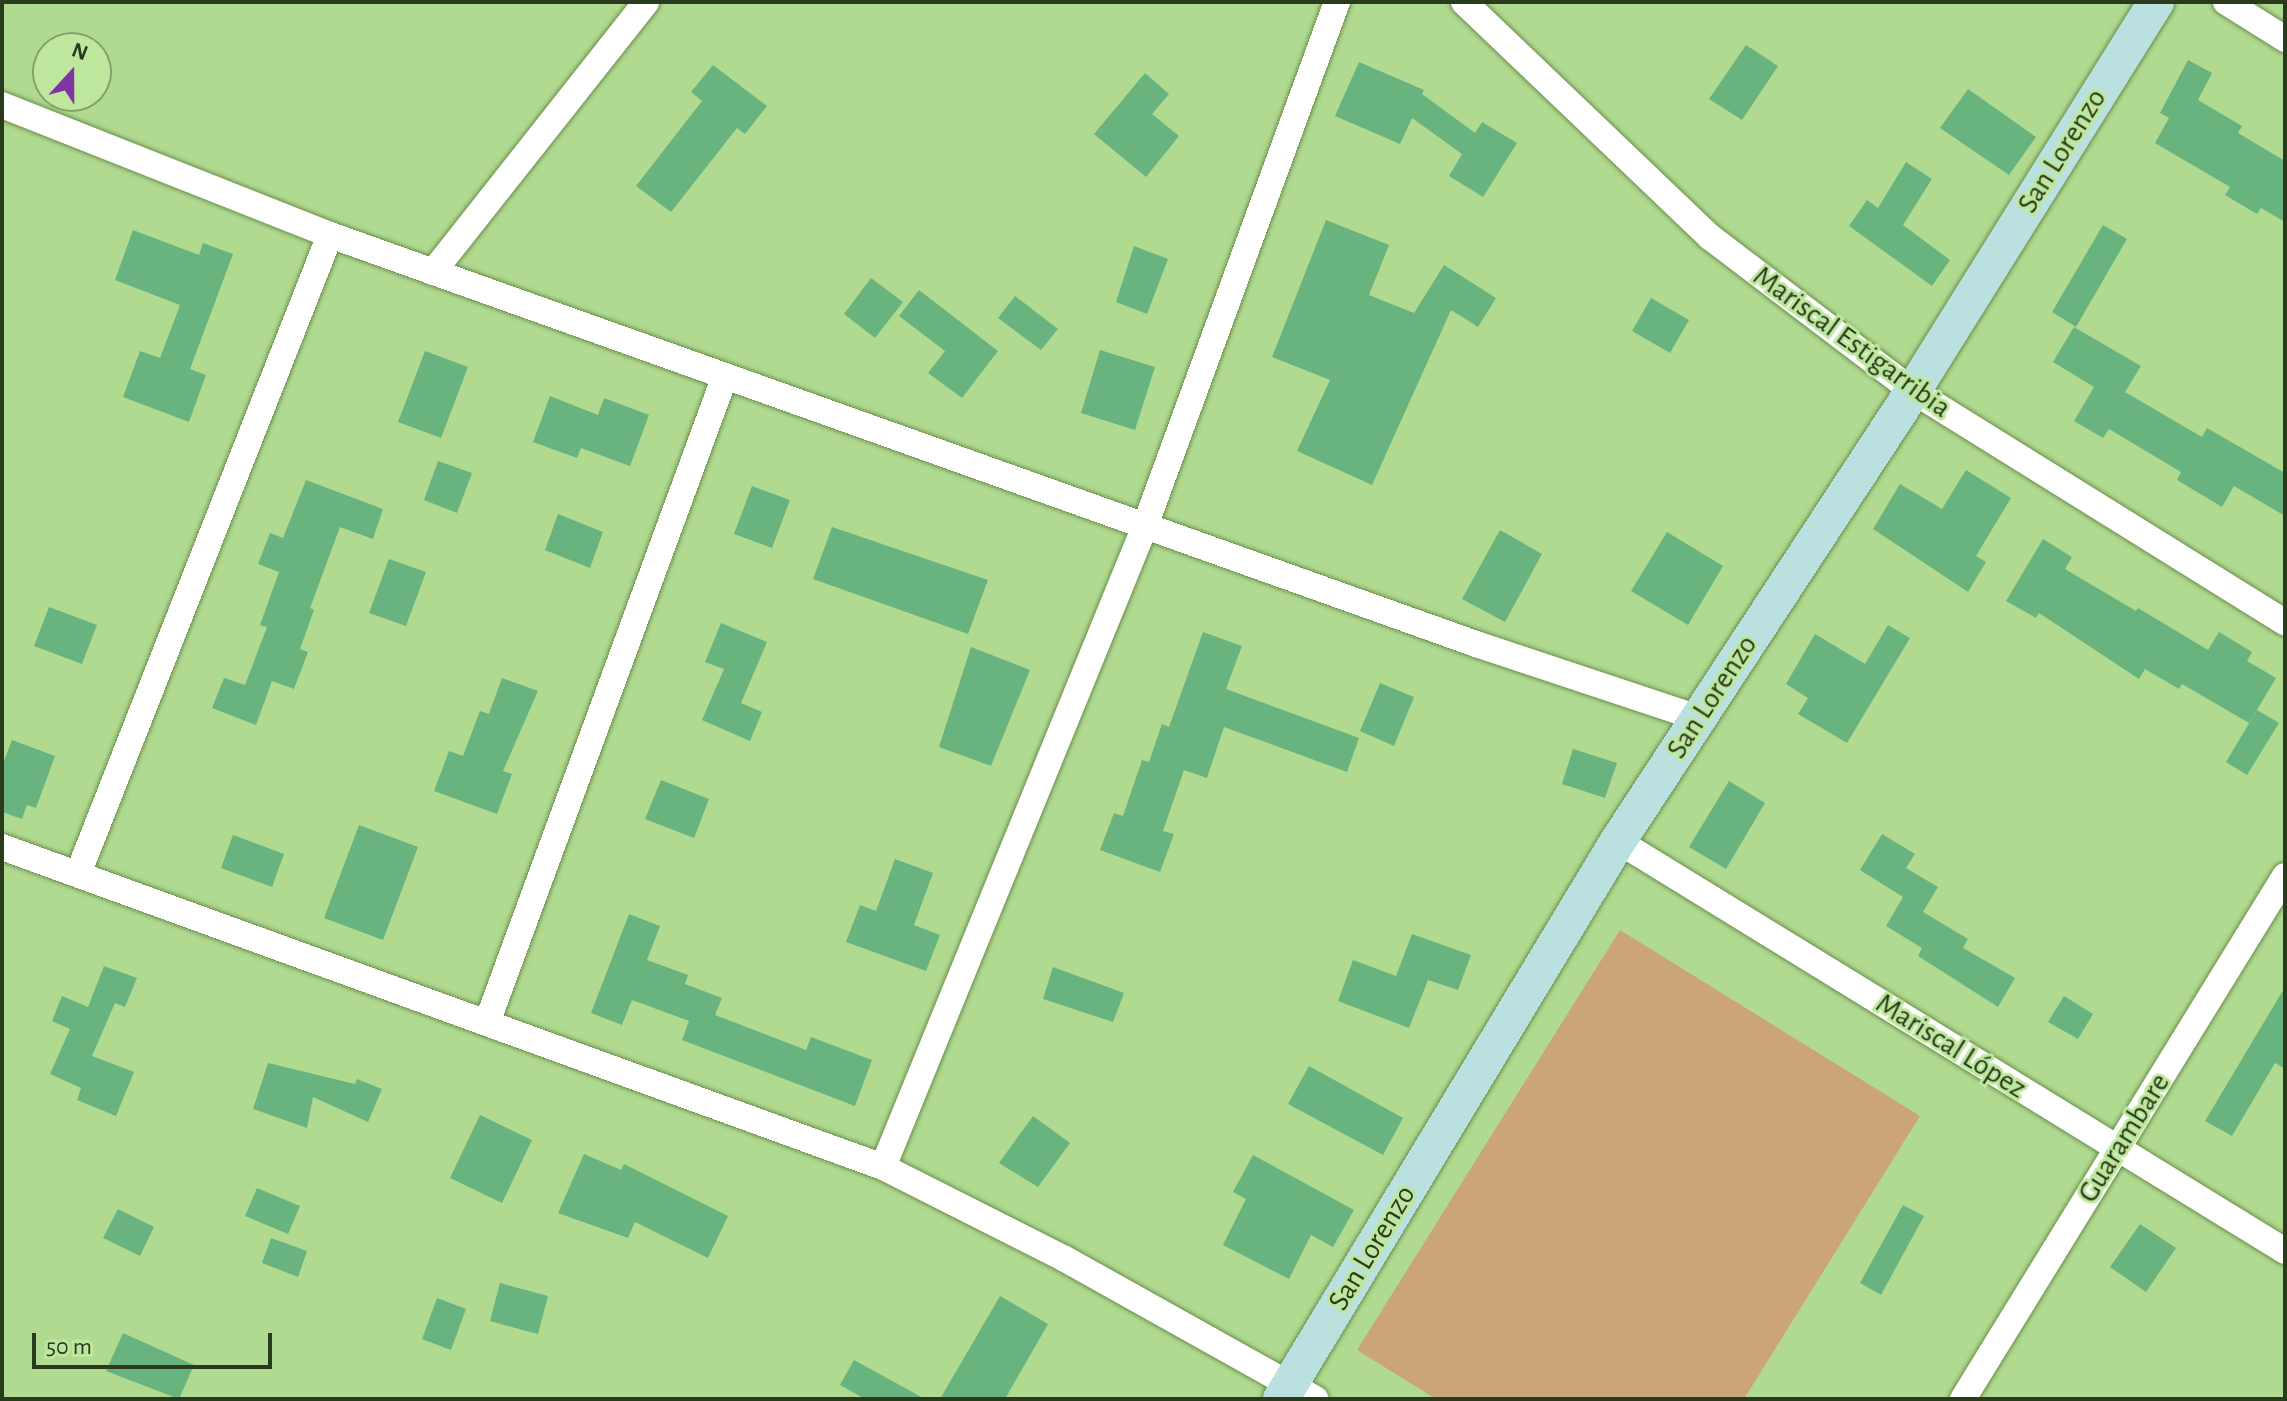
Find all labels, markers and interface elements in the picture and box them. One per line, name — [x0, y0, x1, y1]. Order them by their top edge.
north arrow — [32, 32, 112, 112]
text: N — [69, 38, 91, 64]
street label: San Lorenzo — [2010, 82, 2114, 220]
street label: Mariscal Estigarribia — [1746, 258, 1958, 426]
street label: San Lorenzo — [1659, 629, 1765, 765]
street label: Mariscal López — [1869, 986, 2033, 1106]
street label: Guarambare — [2070, 1067, 2178, 1209]
street label: San Lorenzo — [1321, 1179, 1423, 1317]
scale bar — [36, 1317, 276, 1367]
text: 50 m — [46, 1335, 92, 1359]

